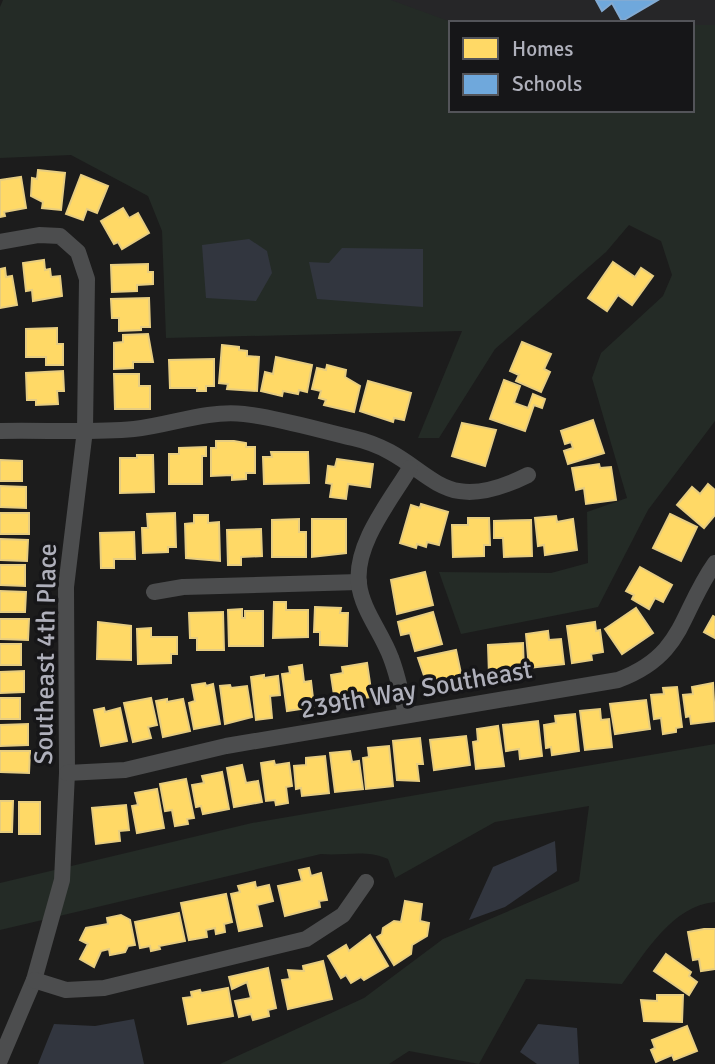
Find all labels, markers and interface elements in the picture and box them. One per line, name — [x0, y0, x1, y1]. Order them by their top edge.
legend — [449, 21, 694, 112]
text: Homes — [512, 36, 574, 62]
text: Schools — [512, 71, 582, 97]
street label: Southeast 4th Place — [28, 543, 64, 765]
street label: 239th Way Southeast — [298, 654, 535, 726]

